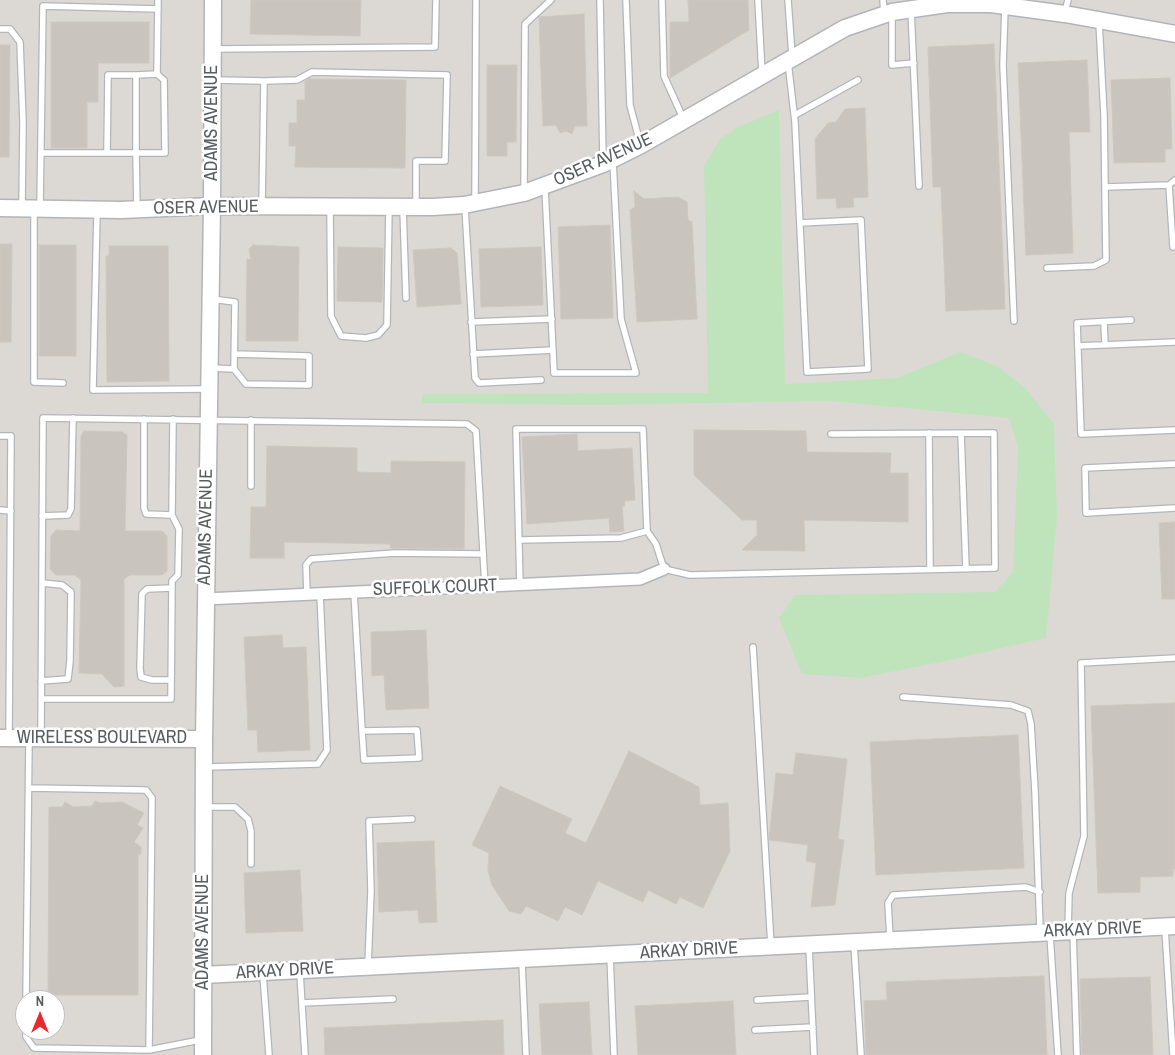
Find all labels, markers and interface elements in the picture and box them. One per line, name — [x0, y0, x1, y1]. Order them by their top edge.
street label: ADAMS AVENUE — [201, 65, 223, 181]
street label: OSER AVENUE — [550, 129, 656, 191]
street label: OSER AVENUE — [153, 196, 259, 220]
street label: ADAMS AVENUE — [194, 469, 218, 585]
street label: SUFFOLK COURT — [372, 575, 498, 601]
street label: WIRELESS BOULEVARD — [17, 727, 187, 749]
street label: ADAMS AVENUE — [192, 874, 214, 990]
street label: ARKAY DRIVE — [1044, 917, 1142, 943]
street label: ARKAY DRIVE — [639, 938, 739, 964]
street label: ARKAY DRIVE — [235, 958, 335, 984]
north arrow — [15, 990, 65, 1040]
text: N — [36, 992, 44, 1010]

